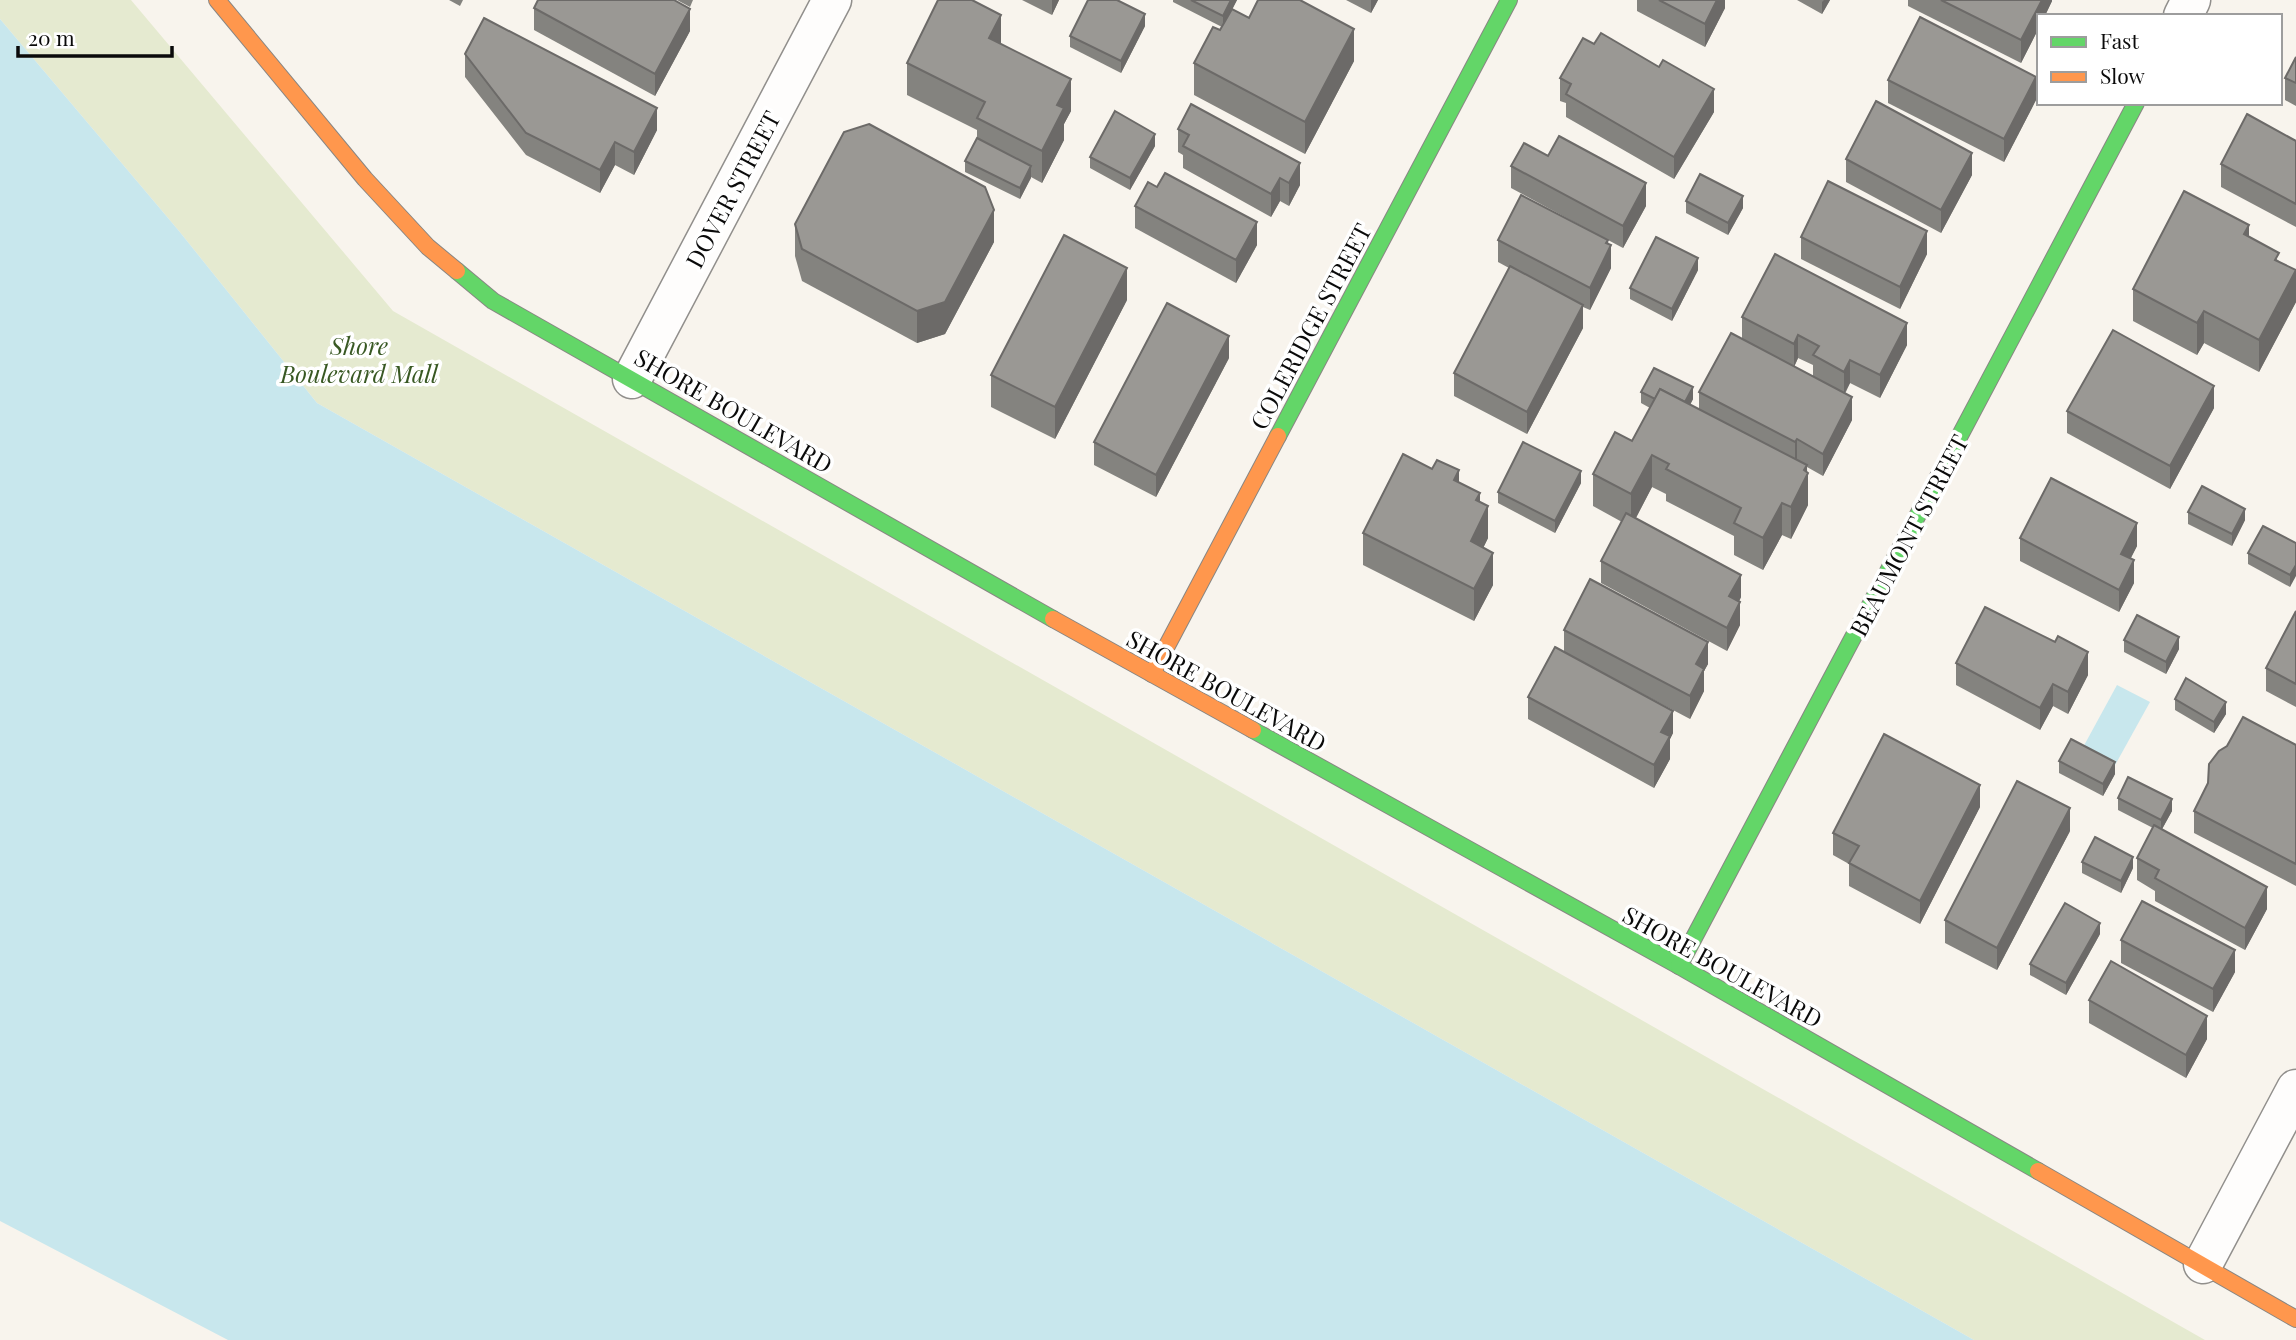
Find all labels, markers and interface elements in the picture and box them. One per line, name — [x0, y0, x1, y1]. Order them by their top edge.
scale bar — [18, 14, 172, 58]
legend — [2037, 14, 2282, 105]
text: 20 m — [28, 23, 75, 51]
text: Fast — [2100, 26, 2139, 54]
text: Slow — [2100, 61, 2145, 89]
street label: DOVER STREET — [677, 105, 787, 273]
street label: COLERIDGE STREET — [1242, 217, 1378, 435]
park label: Shore Boulevard Mall — [279, 329, 439, 389]
street label: SHORE BOULEVARD — [629, 340, 839, 480]
street label: BEAUMONT STREET — [1841, 429, 1975, 641]
street label: SHORE BOULEVARD — [1122, 622, 1332, 758]
street label: SHORE BOULEVARD — [1618, 898, 1828, 1034]

